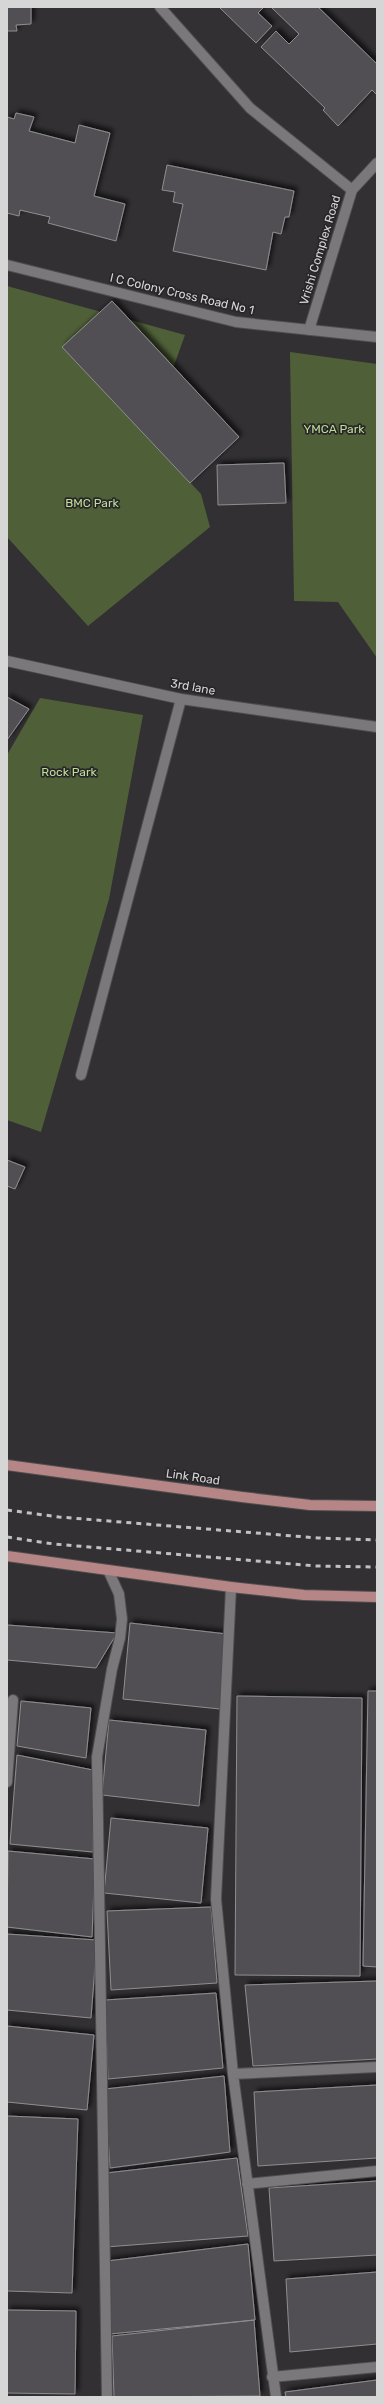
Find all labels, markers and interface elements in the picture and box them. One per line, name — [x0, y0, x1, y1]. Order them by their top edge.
street label: Vrishi Complex Road — [297, 193, 343, 307]
street label: I C Colony Cross Road No 1 — [109, 271, 255, 317]
park label: YMCA Park — [304, 422, 365, 436]
park label: BMC Park — [65, 496, 120, 510]
street label: 3rd lane — [169, 676, 217, 698]
park label: Rock Park — [41, 765, 97, 779]
street label: Link Road — [165, 1466, 221, 1488]

